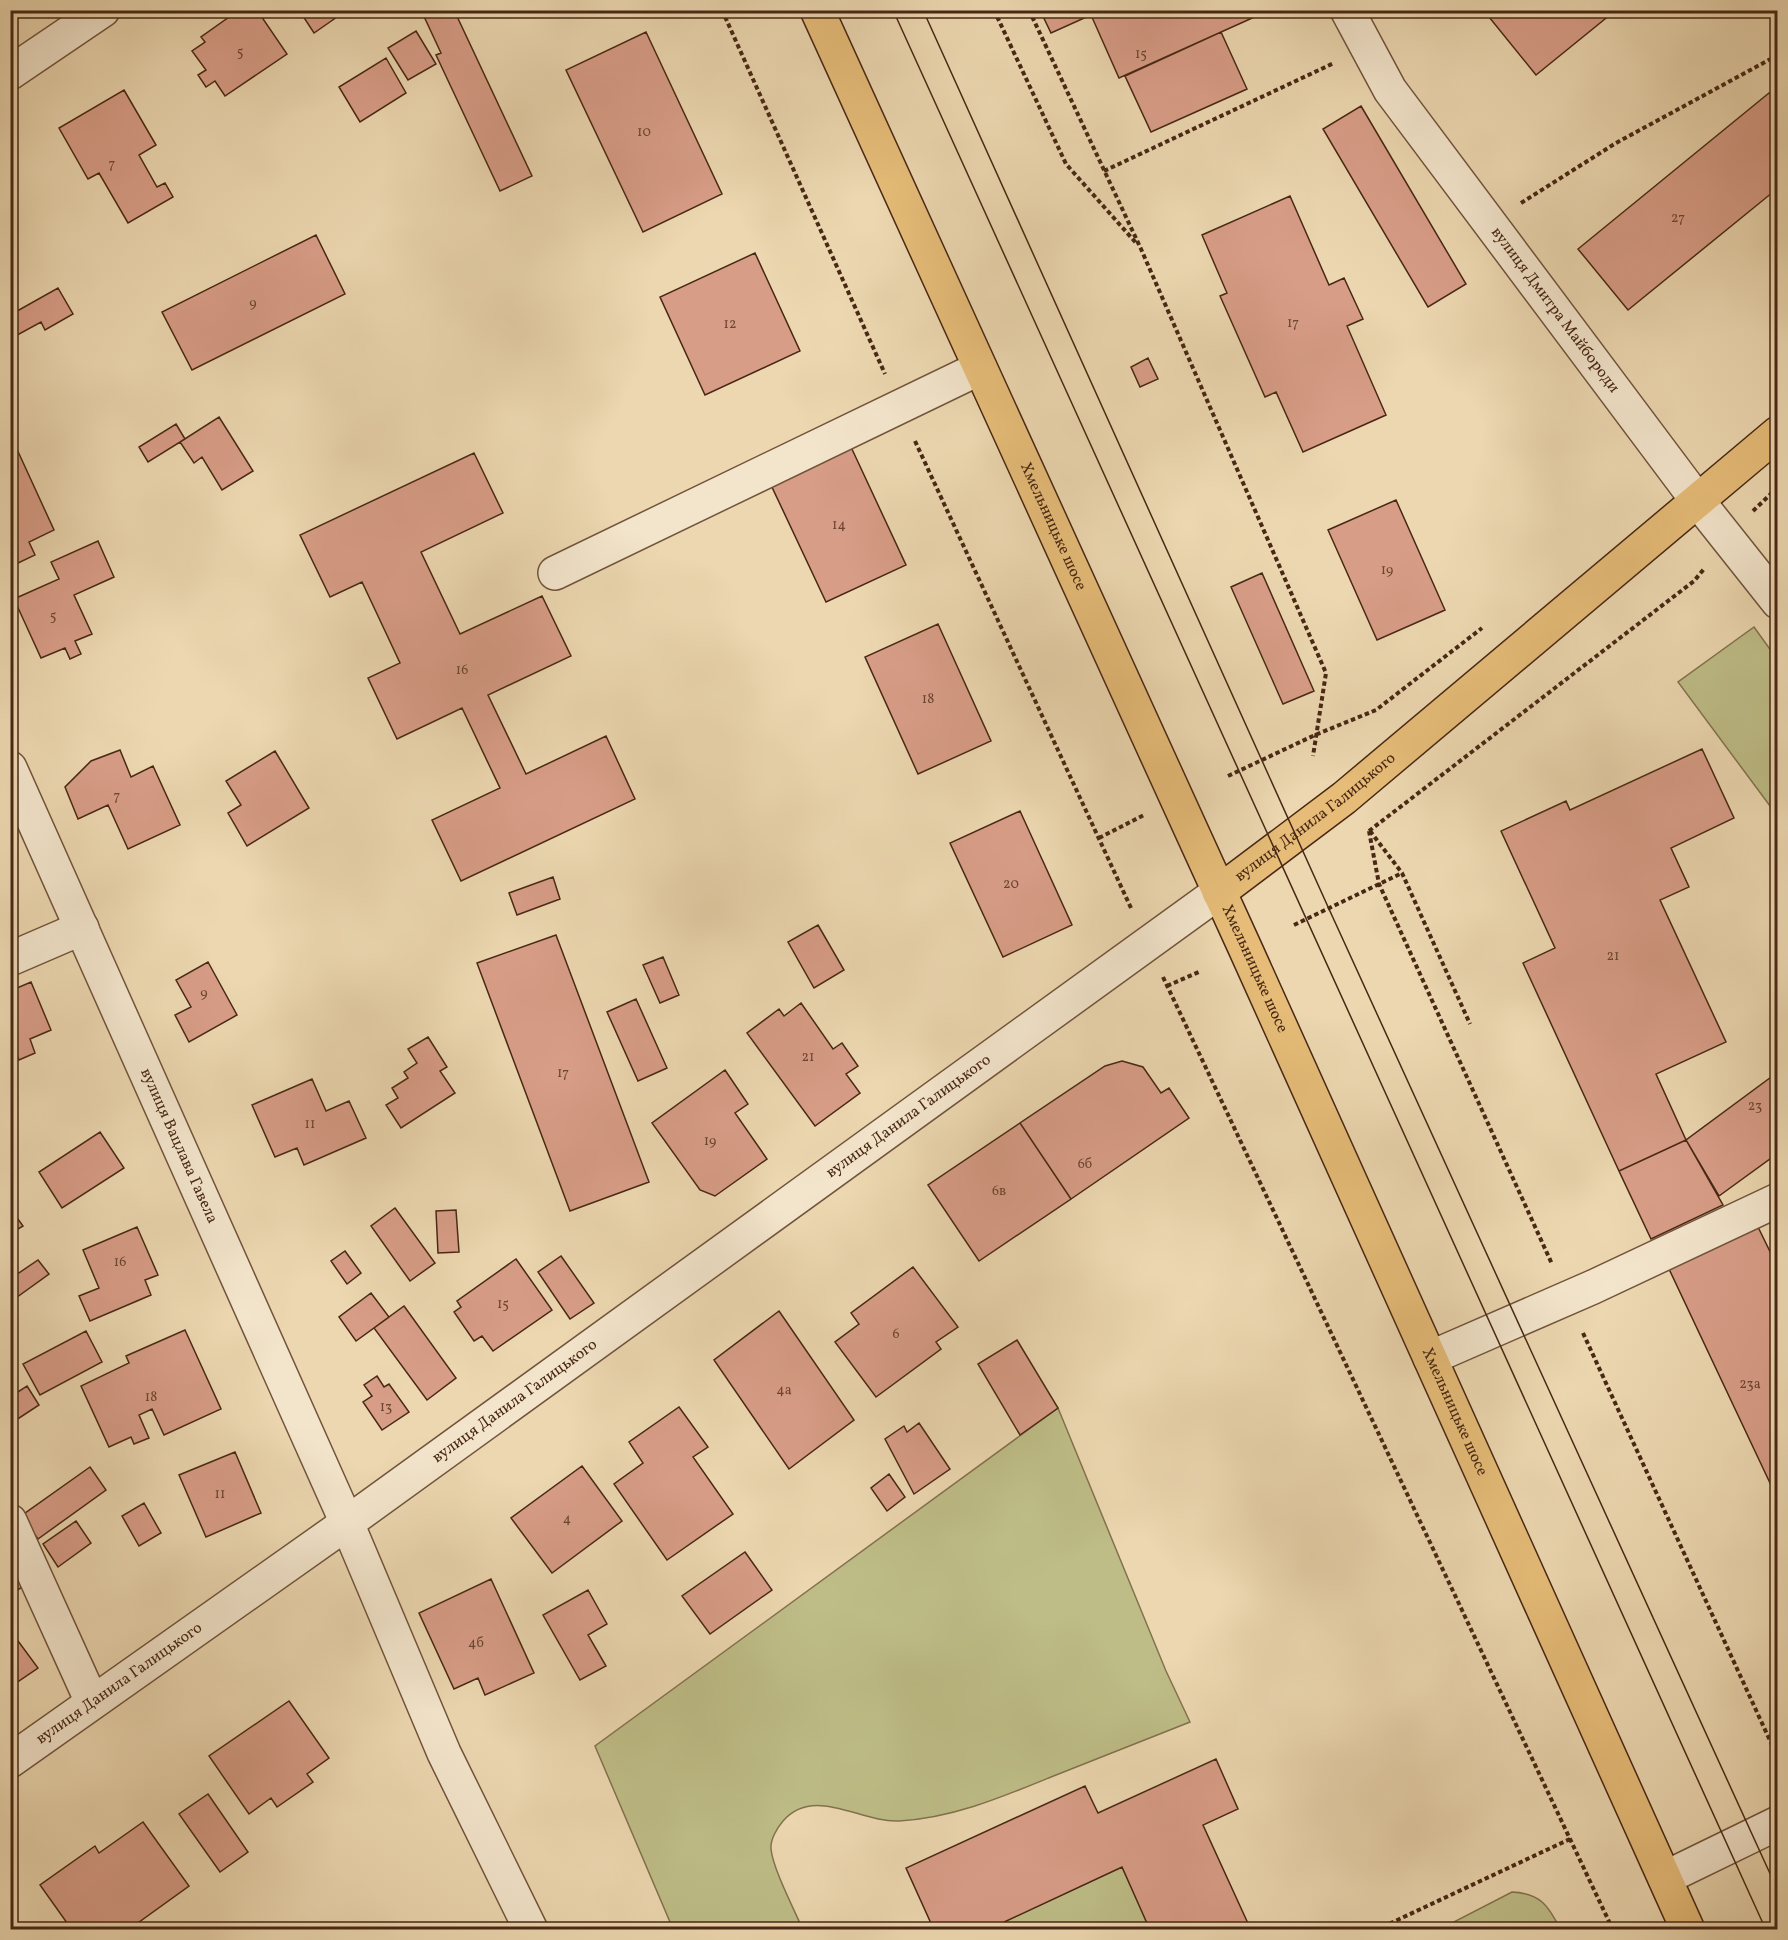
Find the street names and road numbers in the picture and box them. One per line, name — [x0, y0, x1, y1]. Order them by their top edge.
street label: вулиця Дмитра Майбороди — [1485, 223, 1625, 398]
street label: Хмельницьке шосе — [1014, 459, 1092, 594]
street label: вулиця Данила Галицького — [1230, 748, 1401, 887]
street label: Хмельницьке шосе — [1216, 901, 1293, 1037]
street label: вулиця Данила Галицького — [822, 1049, 996, 1184]
street label: вулиця Вацлава Гавела — [134, 1065, 223, 1227]
street label: вулиця Данила Галицького — [428, 1334, 602, 1469]
street label: Хмельницьке шосе — [1416, 1344, 1493, 1480]
street label: вулиця Данила Галицького — [32, 1617, 207, 1750]

